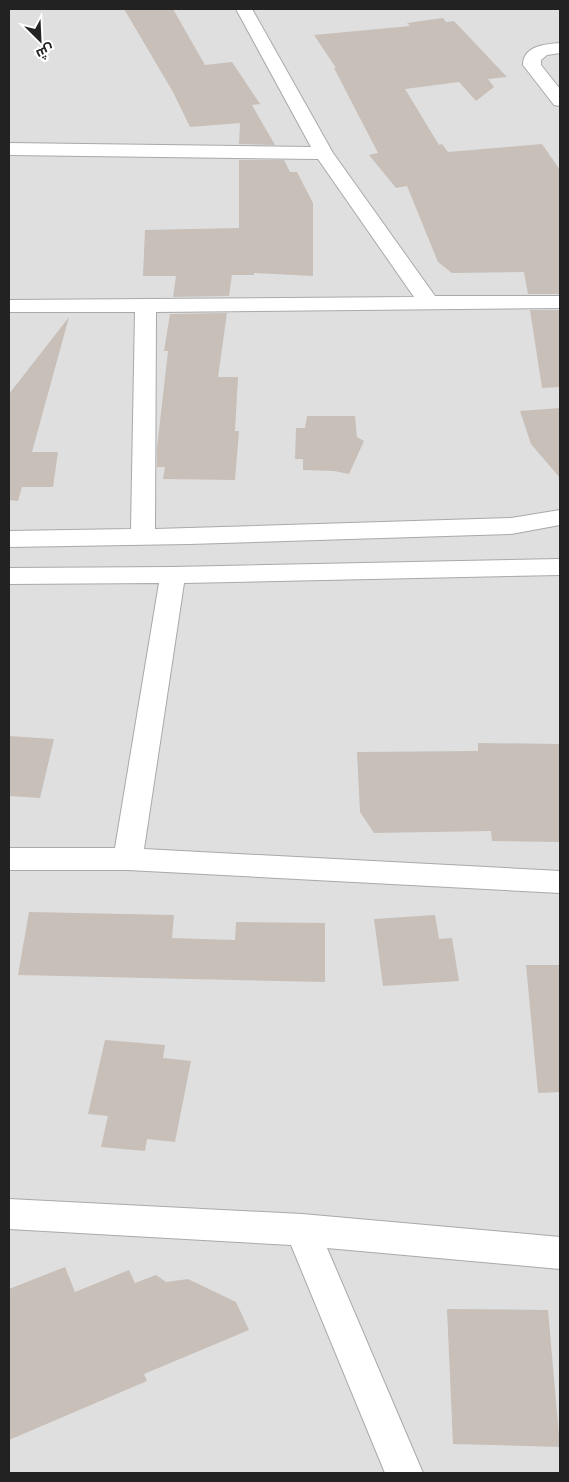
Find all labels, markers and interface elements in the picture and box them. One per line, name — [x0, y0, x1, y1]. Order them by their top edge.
north arrow — [15, 15, 65, 65]
text: ش — [33, 40, 57, 64]

